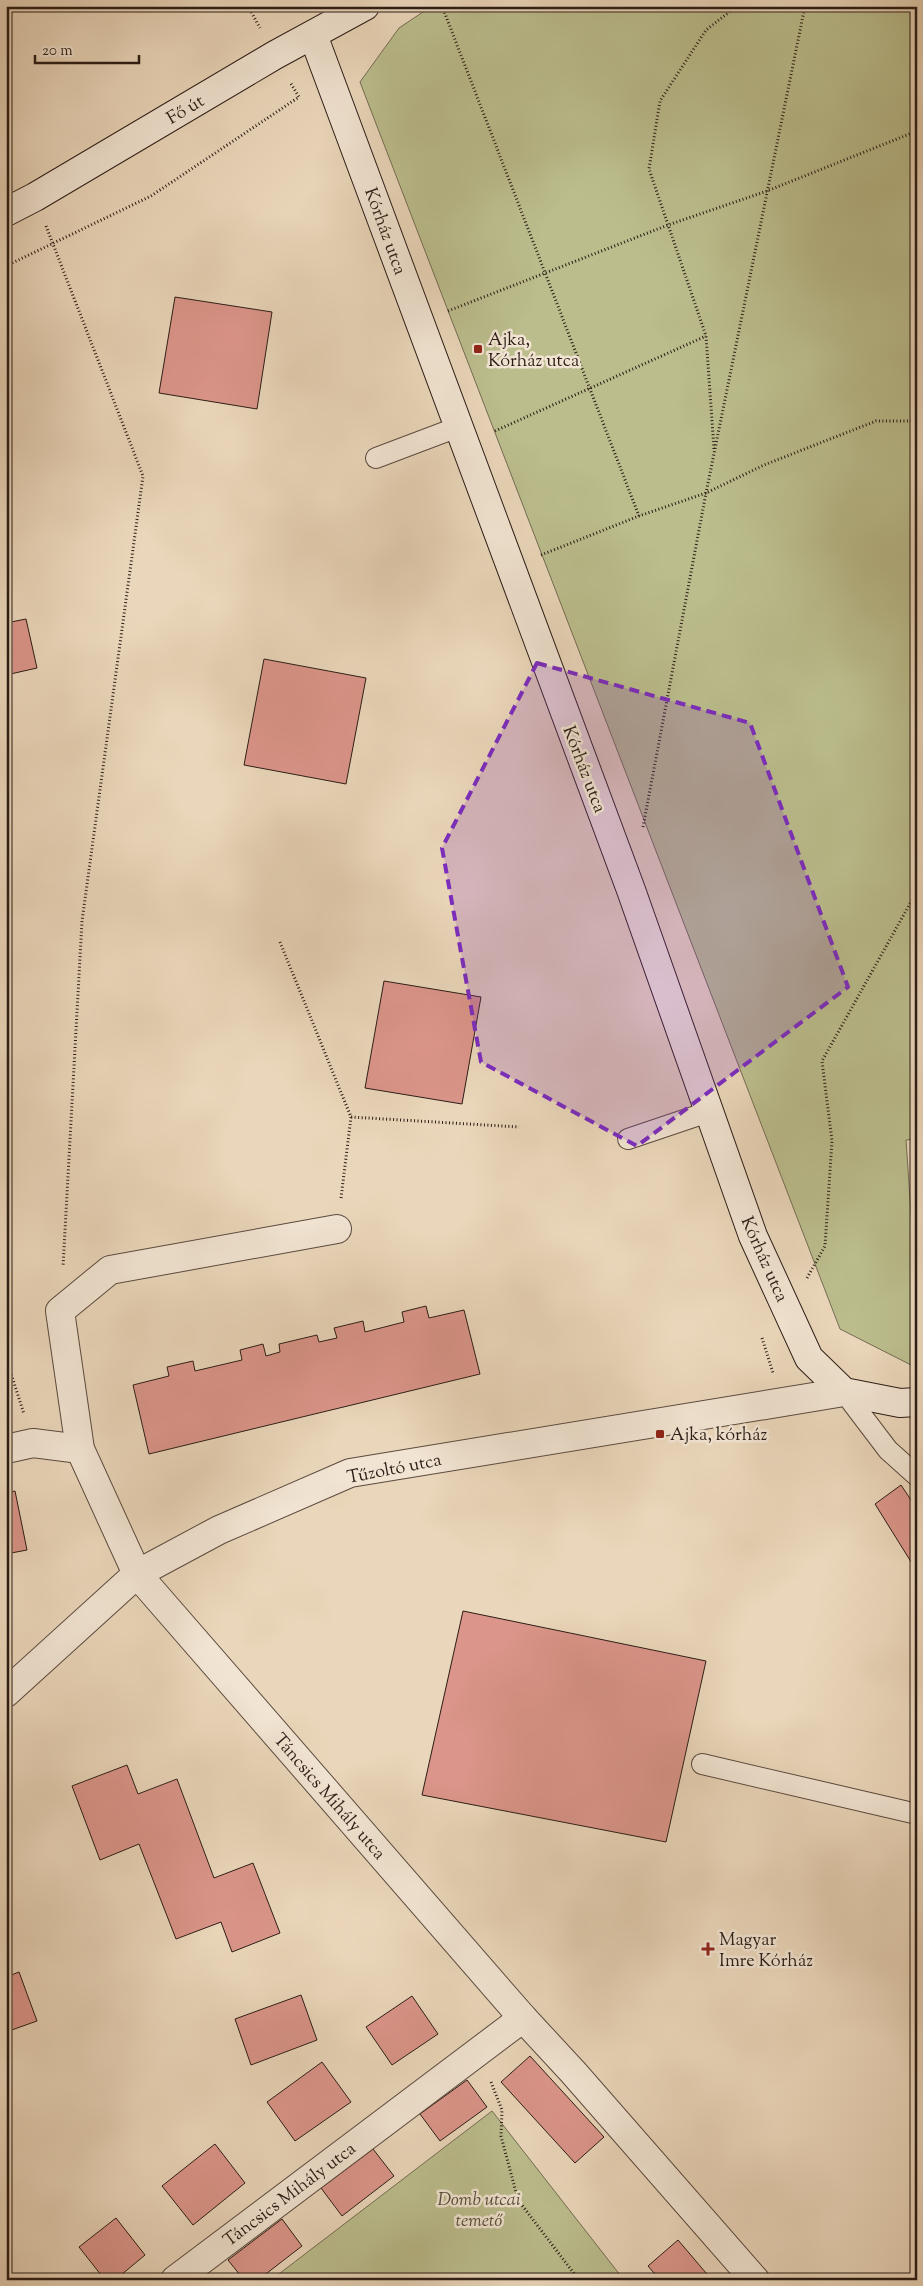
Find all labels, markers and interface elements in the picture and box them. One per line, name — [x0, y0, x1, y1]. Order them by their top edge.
scale bar — [35, 32, 139, 64]
text: 20 m — [42, 41, 73, 62]
street label: Fő út — [162, 89, 210, 132]
street label: Kórház utca — [356, 184, 412, 279]
place label: Ajka, Kórház utca — [488, 328, 579, 375]
marker: Ajka, Kórház utca — [472, 343, 484, 355]
street label: Kórház utca — [555, 722, 612, 817]
street label: Kórház utca — [733, 1213, 794, 1307]
place label: Ajka, kórház — [670, 1423, 768, 1449]
marker: Ajka, kórház — [654, 1428, 666, 1440]
street label: Tűzoltó utca — [345, 1448, 444, 1492]
street label: Táncsics Mihály utca — [266, 1728, 391, 1866]
place label: Magyar Imre Kórház — [719, 1928, 813, 1975]
marker: Magyar Imre Kórház — [701, 1942, 715, 1956]
street label: Táncsics Mihály utca — [218, 2137, 362, 2254]
park label: Domb utcai temető — [438, 2188, 520, 2235]

